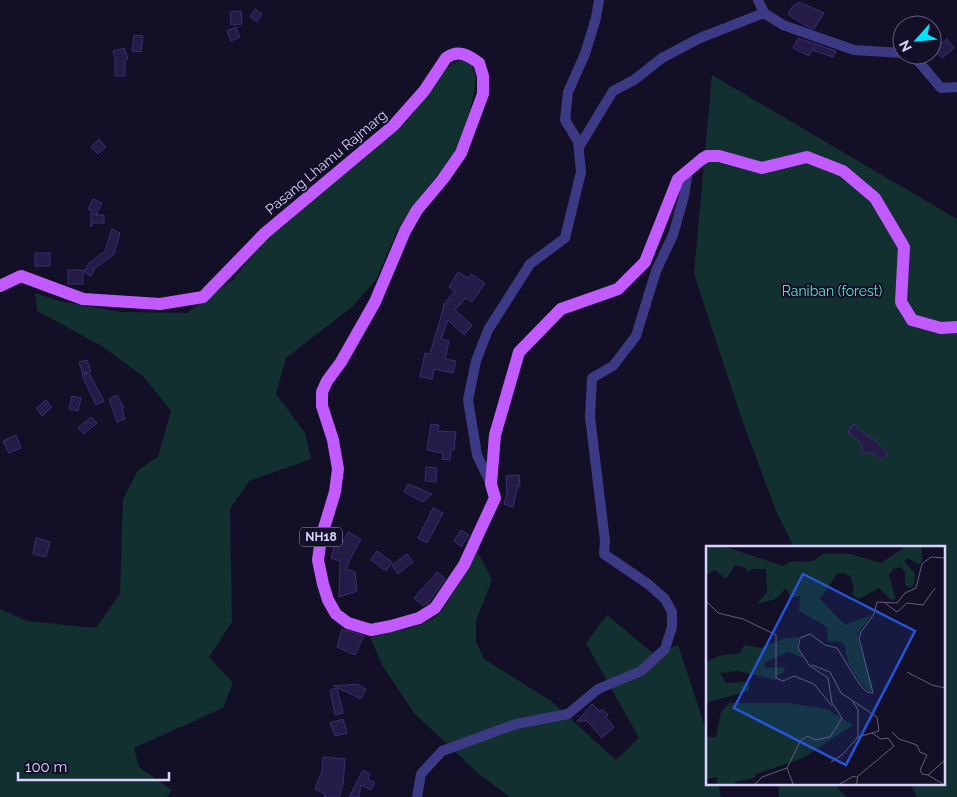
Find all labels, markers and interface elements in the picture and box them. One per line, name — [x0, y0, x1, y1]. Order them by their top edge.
north arrow — [892, 15, 942, 65]
text: N — [896, 38, 915, 54]
street label: Pasang Lhamu Rajmarg — [262, 107, 390, 217]
park label: Raniban (forest) — [782, 283, 882, 299]
road number: NH18 — [300, 528, 342, 546]
inset map — [706, 546, 944, 784]
scale bar — [18, 750, 169, 782]
text: 100 m — [25, 758, 67, 776]

